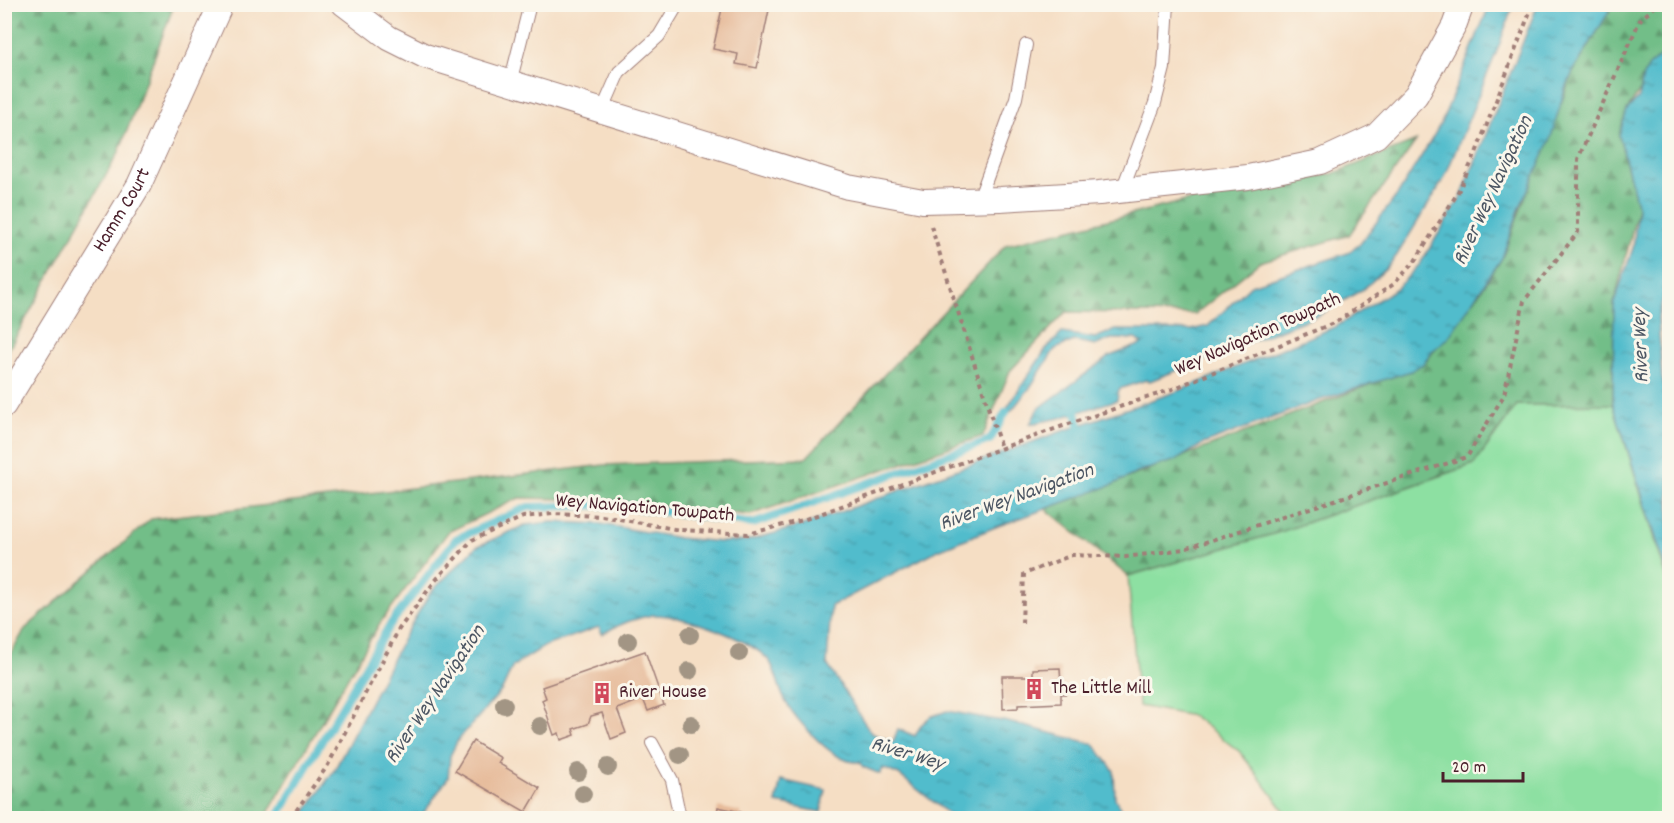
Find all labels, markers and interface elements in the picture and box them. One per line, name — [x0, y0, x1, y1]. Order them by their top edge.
water label: River Wey Navigation — [1446, 110, 1542, 271]
street label: Hamm Court — [87, 164, 159, 258]
street label: Wey Navigation Towpath — [1170, 286, 1346, 384]
water label: River Wey — [1626, 306, 1658, 384]
water label: River Wey Navigation — [936, 456, 1099, 540]
street label: Wey Navigation Towpath — [554, 487, 736, 531]
water label: River Wey Navigation — [378, 618, 494, 770]
place label: The Little Mill — [1051, 675, 1151, 703]
building icon: The Little Mill — [1022, 677, 1046, 701]
place label: River House — [619, 679, 707, 707]
building icon: River House — [590, 681, 614, 705]
water label: River Wey — [867, 730, 949, 781]
scale bar — [1443, 745, 1522, 783]
text: 20 m — [1452, 756, 1486, 781]

